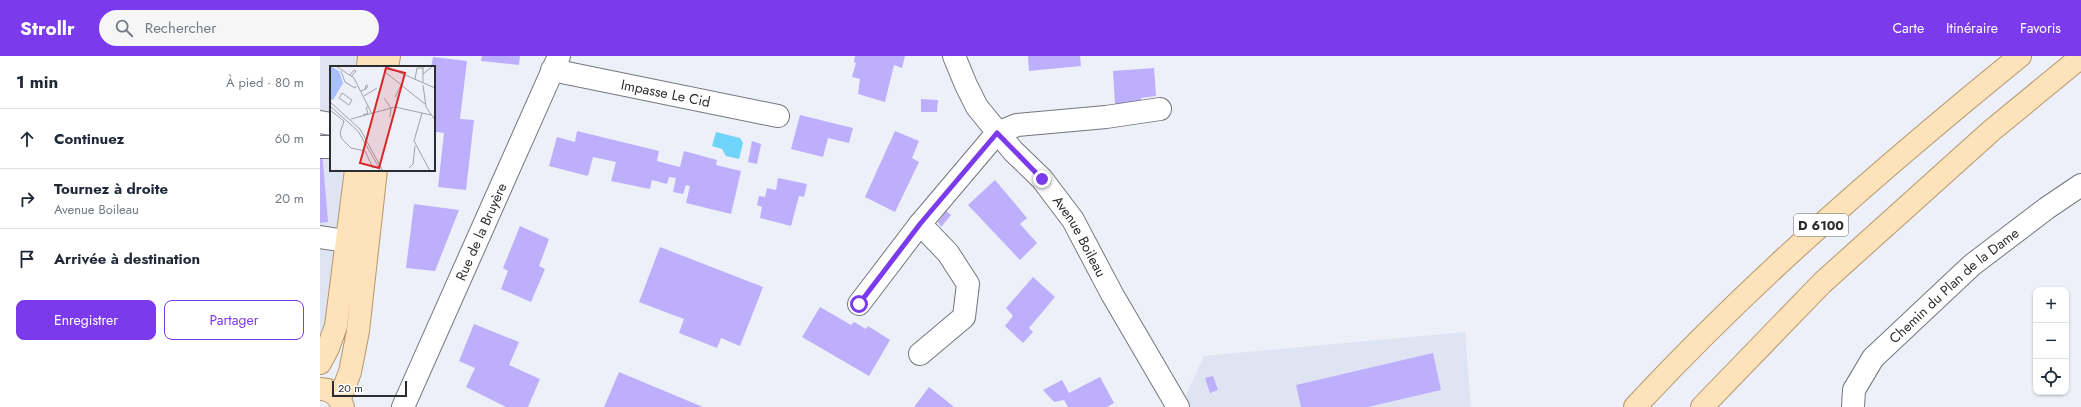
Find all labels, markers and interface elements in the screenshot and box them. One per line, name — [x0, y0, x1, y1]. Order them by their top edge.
search box — [99, 10, 379, 46]
text: Strollr — [20, 15, 75, 42]
icon: search — [113, 17, 135, 39]
text: Rechercher — [145, 17, 216, 39]
text: Carte — [1892, 18, 1924, 38]
text: Itinéraire — [1946, 18, 1998, 38]
text: Favoris — [2020, 18, 2061, 38]
inset map — [330, 66, 435, 171]
text: 1 min — [16, 70, 58, 94]
text: À pied · 80 m — [226, 73, 304, 92]
street label: Impasse Le Cid — [619, 74, 712, 112]
icon: ahead — [16, 128, 38, 150]
text: Continuez — [54, 128, 124, 150]
text: 60 m — [275, 129, 304, 148]
route end — [1033, 170, 1051, 188]
text: Tournez à droite — [54, 178, 168, 200]
street label: Rue de la Bruyère — [450, 179, 511, 284]
icon: right — [16, 188, 38, 210]
text: 20 m — [275, 189, 304, 208]
street label: Avenue Boileau — [1048, 191, 1111, 281]
text: Avenue Boileau — [54, 200, 139, 219]
road number: D 6100 — [1794, 214, 1848, 236]
street label: Chemin du Plan de la Dame — [1885, 223, 2023, 348]
icon: arrive — [16, 248, 38, 270]
text: Arrivée à destination — [54, 248, 200, 270]
map controls — [2033, 287, 2069, 395]
button: + — [2033, 287, 2069, 323]
route start — [850, 295, 868, 313]
button: Enregistrer — [16, 300, 156, 340]
button: Partager — [164, 300, 304, 340]
button: − — [2033, 323, 2069, 359]
button: locate — [2033, 359, 2069, 395]
scale bar — [332, 379, 407, 398]
text: 20 m — [338, 380, 363, 396]

